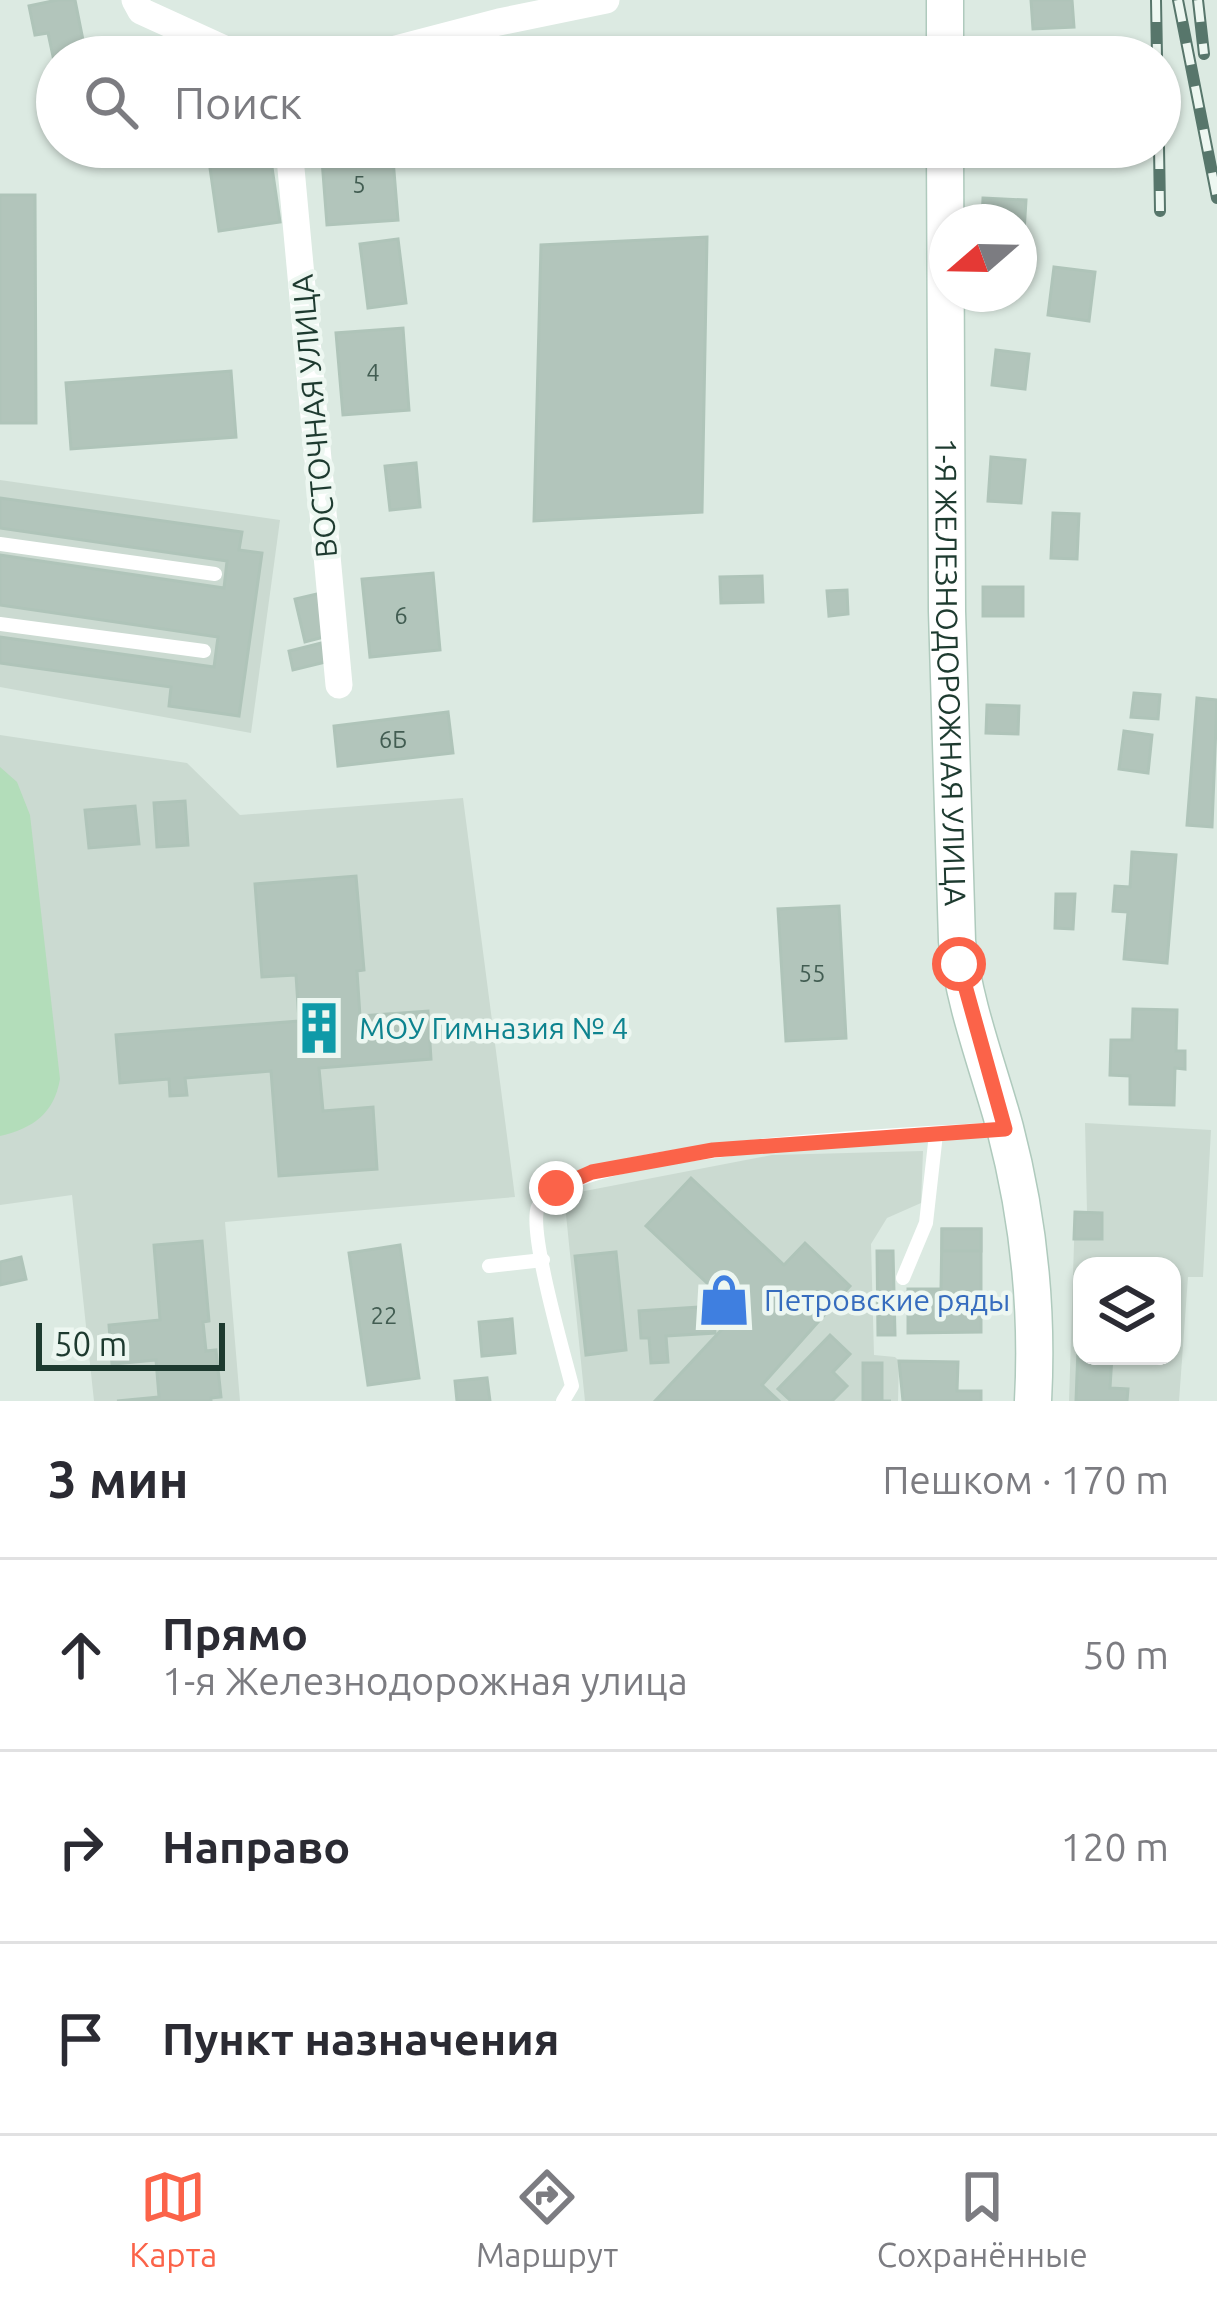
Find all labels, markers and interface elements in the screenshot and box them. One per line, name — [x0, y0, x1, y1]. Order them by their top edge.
search box — [36, 36, 1181, 168]
icon: search — [78, 69, 144, 135]
text: Поиск — [174, 77, 302, 128]
house number: 5 — [352, 171, 366, 198]
north arrow — [929, 204, 1037, 312]
street label: ВОСТОЧНАЯ УЛИЦА — [285, 272, 343, 559]
house number: 4 — [366, 359, 380, 386]
street label: 1-Я ЖЕЛЕЗНОДОРОЖНАЯ УЛИЦА — [929, 438, 973, 907]
house number: 6 — [394, 602, 408, 629]
house number: 6Б — [379, 726, 407, 753]
route start — [932, 937, 986, 991]
house number: 55 — [798, 960, 826, 987]
building icon: МОУ Гимназия № 4 — [290, 999, 348, 1057]
place label: МОУ Гимназия № 4 — [359, 1011, 628, 1045]
route end — [529, 1161, 583, 1215]
map controls — [1073, 1257, 1181, 1365]
button: layers — [1073, 1257, 1181, 1365]
shop icon: Петровские ряды — [695, 1271, 753, 1329]
place label: Петровские ряды — [764, 1283, 1010, 1317]
house number: 22 — [370, 1302, 398, 1329]
scale bar — [36, 1317, 225, 1370]
text: 50 m — [54, 1325, 127, 1362]
text: 3 мин — [48, 1450, 189, 1508]
text: Пешком · 170 m — [882, 1458, 1169, 1501]
text: Прямо — [162, 1608, 308, 1659]
icon: ahead — [48, 1622, 114, 1688]
text: 50 m — [1082, 1633, 1169, 1676]
text: 1-я Железнодорожная улица — [162, 1659, 688, 1702]
icon: right — [48, 1814, 114, 1880]
text: Направо — [162, 1821, 350, 1872]
text: 120 m — [1060, 1825, 1169, 1868]
icon: arrive — [48, 2006, 114, 2072]
text: Пункт назначения — [162, 2013, 560, 2064]
tab: Карта — [129, 2164, 217, 2273]
tab: Маршрут — [476, 2164, 618, 2273]
tab: Сохранённые — [877, 2164, 1088, 2273]

